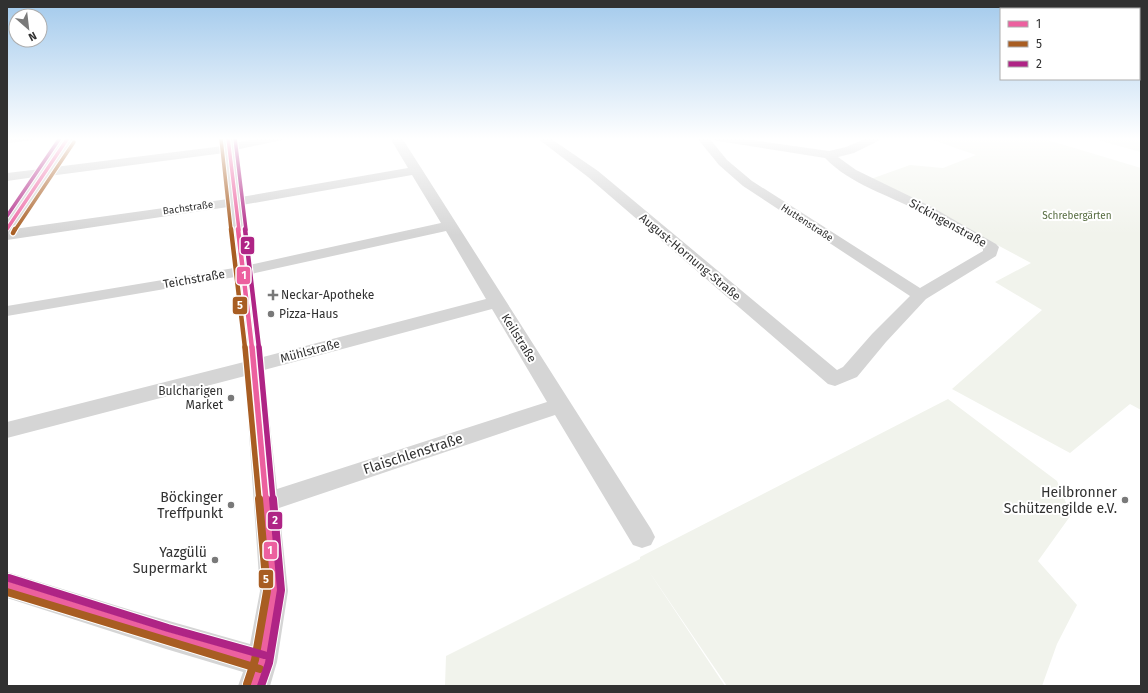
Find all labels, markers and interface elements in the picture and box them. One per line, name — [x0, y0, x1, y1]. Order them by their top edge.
north arrow — [8, 8, 48, 48]
legend — [1000, 8, 1140, 80]
text: 1 — [1036, 17, 1041, 31]
text: N — [26, 29, 39, 44]
text: 5 — [1036, 37, 1042, 51]
text: 2 — [1036, 57, 1042, 71]
street label: Sickingenstraße — [907, 196, 989, 250]
street label: Bachstraße — [162, 199, 214, 217]
street label: Huttenstraße — [779, 202, 835, 244]
park label: Schrebergärten — [1042, 210, 1112, 222]
street label: August-Hornung-Straße — [637, 211, 743, 303]
line badge: 2 — [240, 236, 255, 255]
text: 2 — [244, 239, 250, 252]
line badge: 1 — [236, 266, 251, 285]
street label: Teichstraße — [162, 267, 226, 291]
text: 1 — [241, 269, 247, 282]
place label: Neckar-Apotheke — [281, 288, 374, 302]
marker: Neckar-Apotheke — [268, 290, 278, 300]
line badge: 5 — [232, 296, 248, 315]
text: 5 — [237, 299, 243, 312]
place label: Pizza-Haus — [279, 307, 339, 321]
marker: Pizza-Haus — [266, 309, 276, 319]
street label: Keilstraße — [499, 311, 539, 365]
street label: Mühlstraße — [279, 336, 341, 366]
place label: Bulcharigen Market — [158, 384, 224, 412]
marker: Bulcharigen Market — [226, 393, 236, 403]
street label: Flaischlenstraße — [361, 430, 465, 478]
place label: Heilbronner Schützengilde e.V. — [1004, 484, 1118, 517]
place label: Böckinger Treffpunkt — [157, 489, 224, 522]
marker: Heilbronner Schützengilde e.V. — [1120, 495, 1130, 505]
marker: Böckinger Treffpunkt — [226, 500, 236, 510]
line badge: 2 — [267, 511, 283, 530]
text: 2 — [272, 514, 278, 527]
line badge: 1 — [263, 541, 278, 560]
place label: Yazgülü Supermarkt — [133, 544, 208, 577]
text: 1 — [267, 544, 273, 557]
marker: Yazgülü Supermarkt — [210, 555, 220, 565]
line badge: 5 — [258, 569, 274, 589]
text: 5 — [263, 573, 269, 586]

